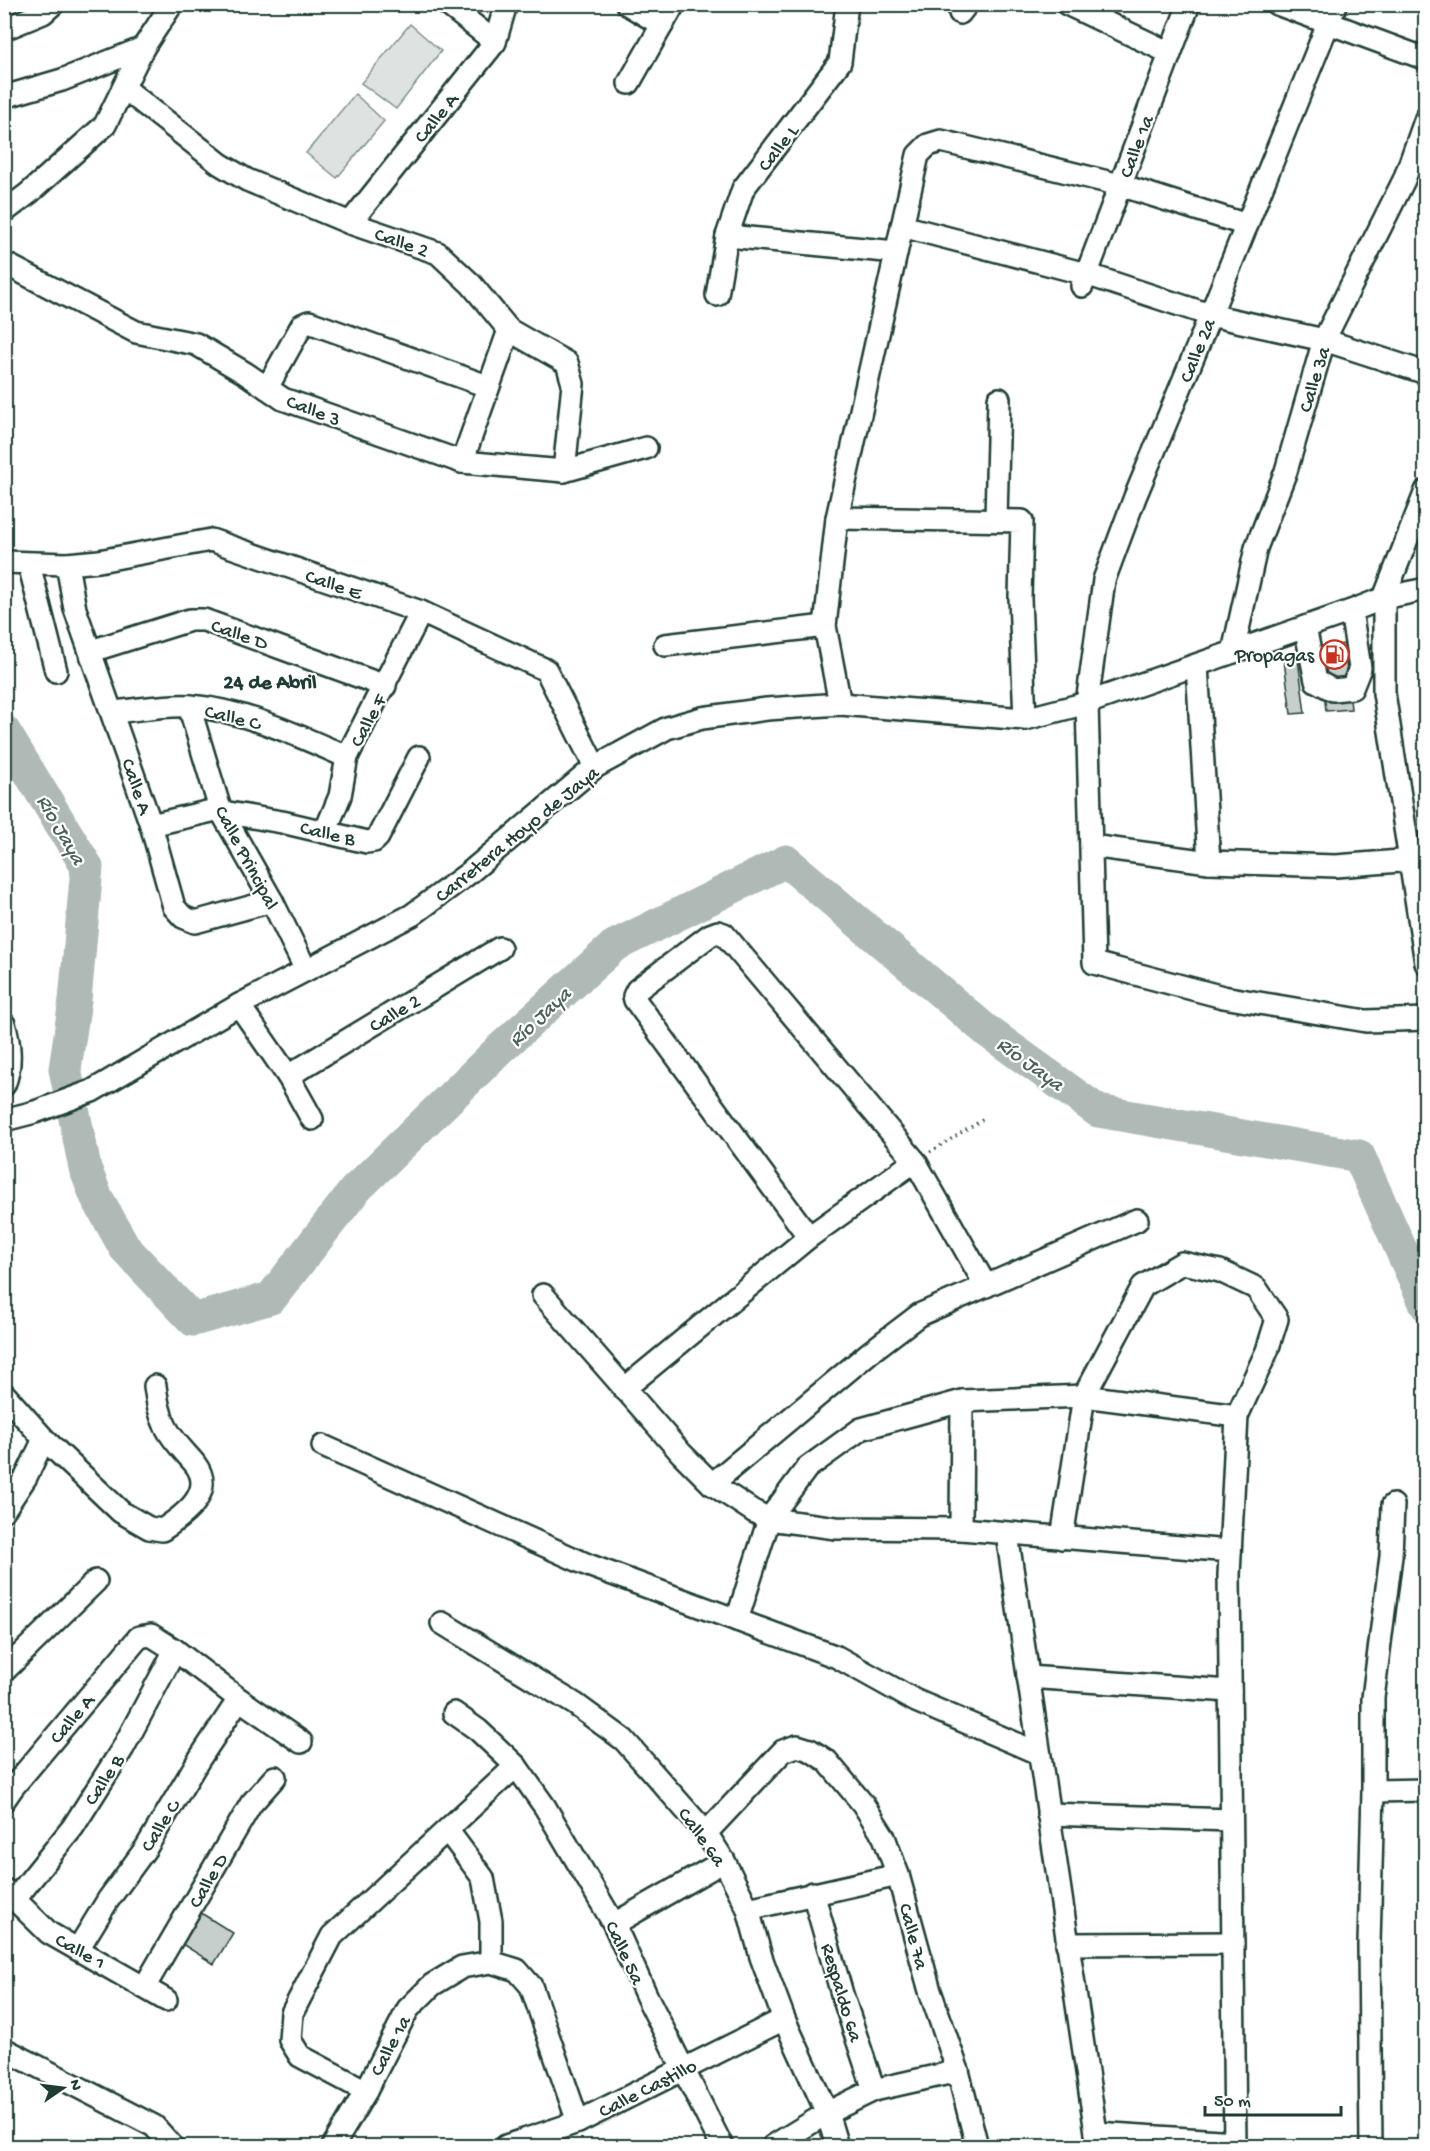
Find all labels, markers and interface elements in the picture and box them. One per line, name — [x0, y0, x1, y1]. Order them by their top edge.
street label: Calle A — [411, 89, 466, 149]
street label: Calle 1a — [1116, 112, 1161, 182]
street label: Calle L — [754, 121, 806, 177]
street label: Calle 2 — [371, 224, 431, 264]
street label: Calle 2a — [1176, 315, 1223, 387]
street label: Calle 3a — [1296, 344, 1337, 416]
street label: Calle 3 — [282, 391, 343, 433]
street label: Calle E — [302, 566, 366, 607]
street label: Calle D — [207, 616, 271, 657]
fuel station icon: Propagas — [1319, 638, 1351, 670]
place label: Propagas — [1234, 646, 1315, 669]
district label: 24 de Abril — [223, 672, 317, 697]
street label: Calle F — [347, 690, 394, 752]
street label: Calle C — [202, 701, 264, 738]
street label: Calle A — [114, 756, 155, 819]
street label: Carretera Hoyo de Jaya — [432, 762, 605, 909]
water label: Río Jaya — [29, 791, 90, 871]
street label: Calle Principal — [208, 803, 282, 914]
street label: Calle B — [297, 818, 358, 853]
water label: Río Jaya — [505, 983, 579, 1054]
street label: Calle 2 — [366, 991, 426, 1039]
water label: Río Jaya — [991, 1033, 1068, 1099]
street label: Calle A — [46, 1690, 102, 1750]
street label: Calle B — [81, 1750, 131, 1811]
street label: Calle C — [137, 1796, 187, 1857]
street label: Calle 6a — [671, 1804, 730, 1873]
street label: Calle D — [185, 1850, 235, 1913]
street label: Calle 7a — [892, 1901, 932, 1973]
street label: Calle 5a — [598, 1918, 648, 1990]
street label: Calle 1 — [50, 1930, 108, 1976]
street label: Respaldo 6a — [814, 1941, 866, 2046]
street label: Calle 1a — [367, 2012, 418, 2081]
street label: Calle Castillo — [596, 2056, 701, 2125]
north arrow — [33, 2058, 93, 2118]
text: N — [64, 2078, 85, 2093]
scale bar — [1205, 2079, 1342, 2117]
text: 50 m — [1214, 2092, 1251, 2113]

